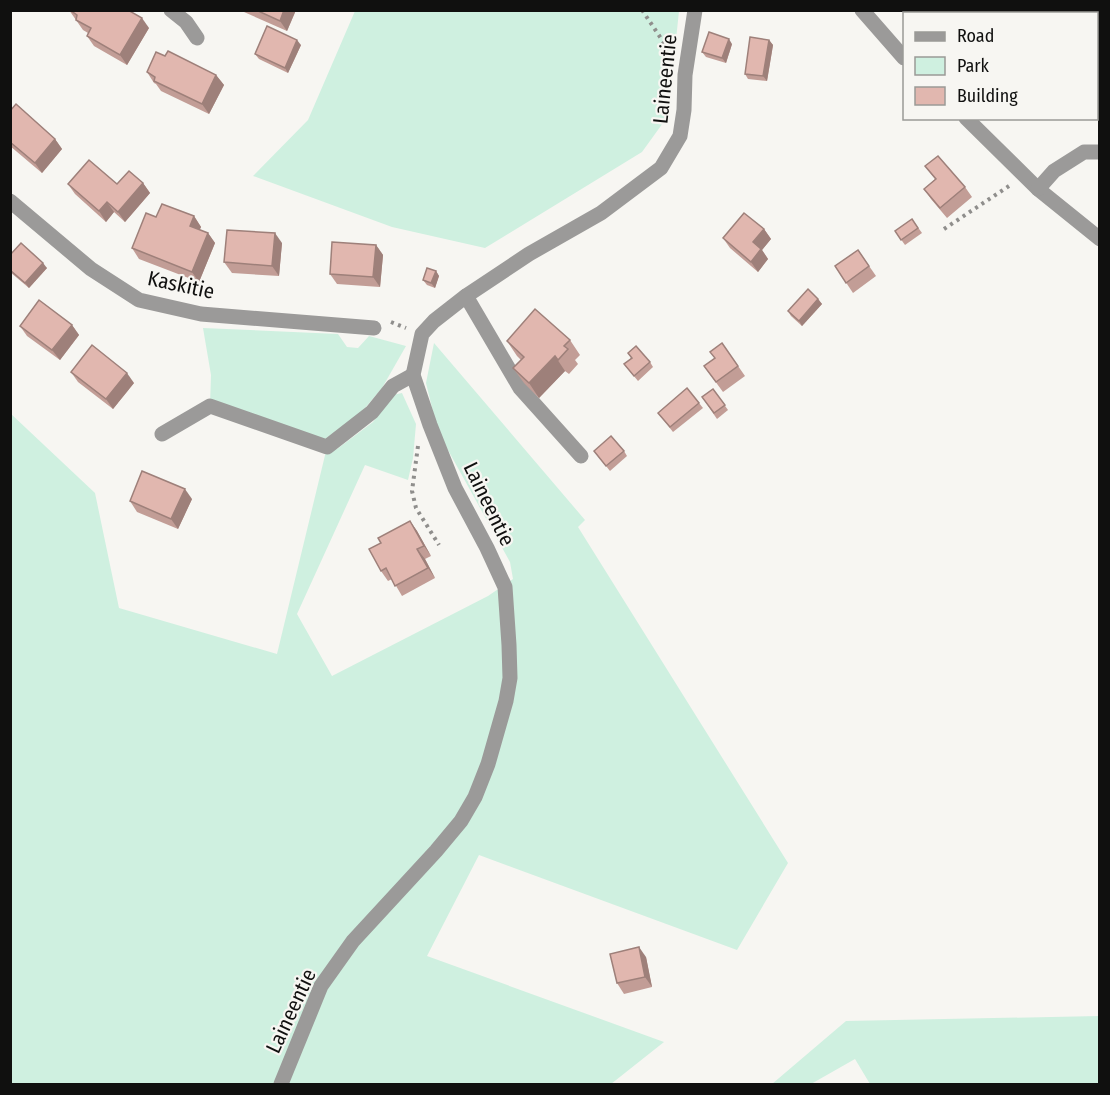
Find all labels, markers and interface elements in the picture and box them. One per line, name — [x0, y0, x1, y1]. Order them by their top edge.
legend — [903, 12, 1098, 120]
text: Road — [957, 25, 994, 47]
street label: Laineentie — [647, 33, 683, 125]
text: Park — [957, 55, 990, 77]
text: Building — [957, 85, 1018, 107]
street label: Kaskitie — [145, 265, 217, 305]
street label: Laineentie — [458, 458, 520, 550]
street label: Laineentie — [260, 965, 322, 1057]

